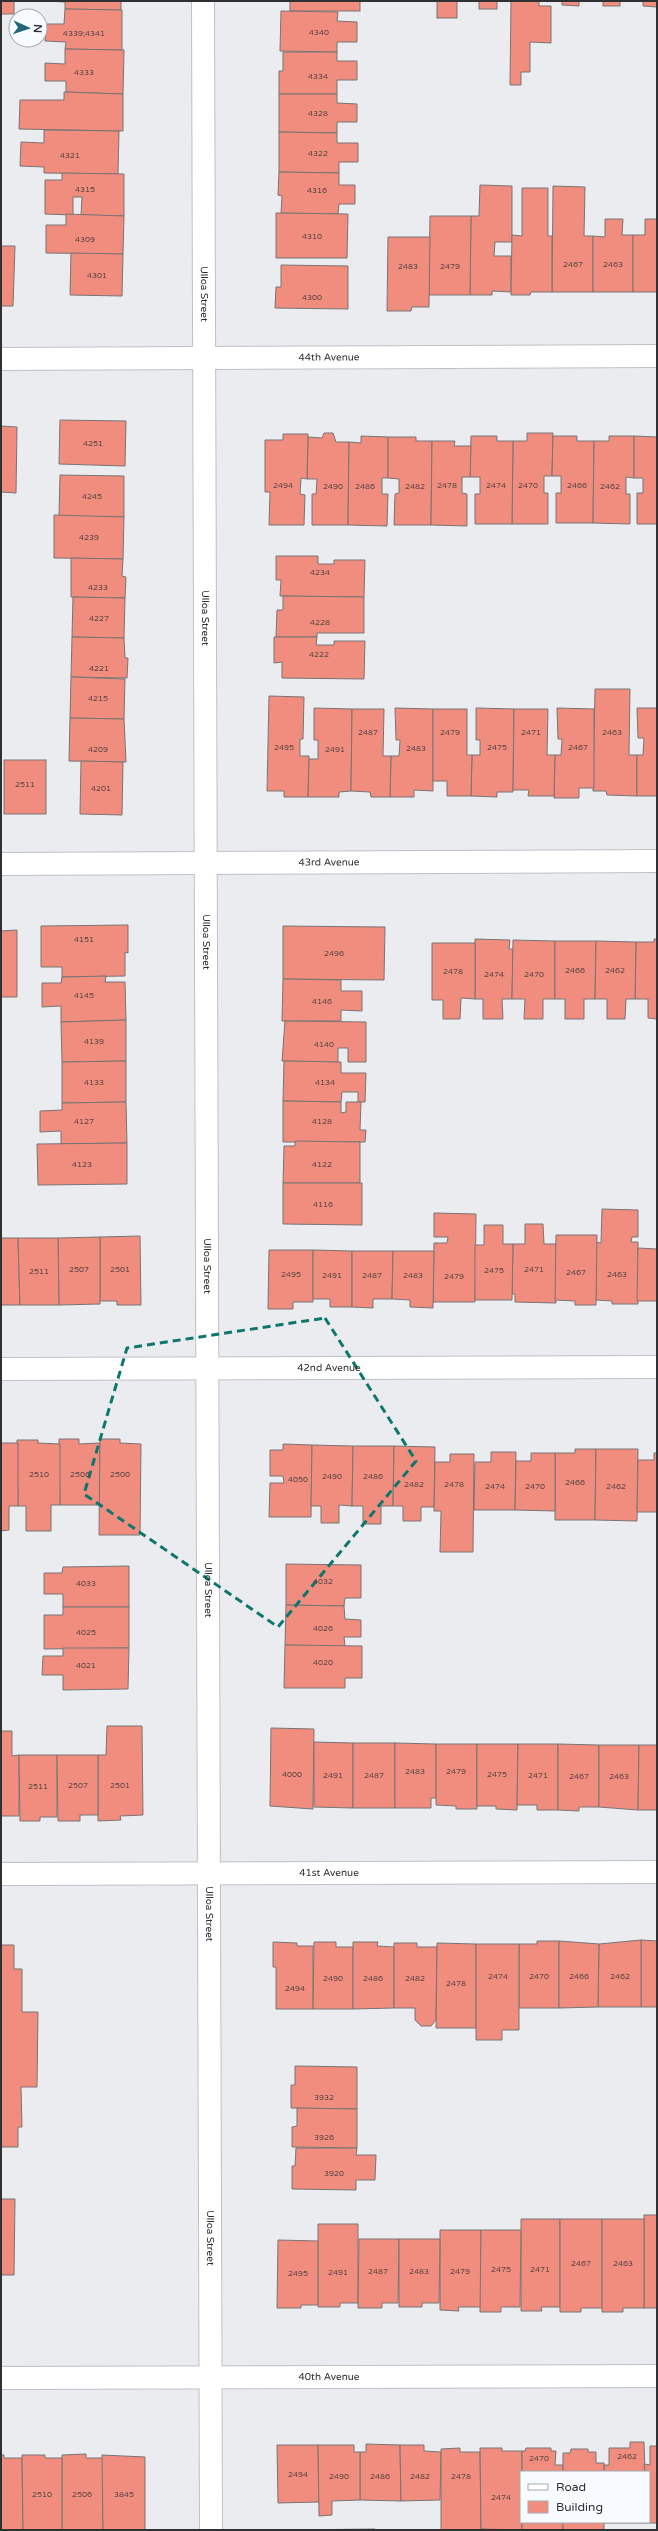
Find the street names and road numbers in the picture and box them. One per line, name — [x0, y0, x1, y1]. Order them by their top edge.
street label: Ulloa Street — [198, 266, 210, 322]
street label: 44th Avenue — [299, 351, 360, 364]
street label: Ulloa Street — [199, 590, 211, 646]
street label: 43rd Avenue — [298, 856, 360, 869]
street label: Ulloa Street — [200, 914, 212, 970]
street label: Ulloa Street — [201, 1238, 213, 1294]
street label: 42nd Avenue — [297, 1362, 361, 1374]
street label: Ulloa Street — [202, 1562, 214, 1618]
street label: 41st Avenue — [299, 1867, 359, 1879]
street label: Ulloa Street — [203, 1886, 215, 1942]
street label: Ulloa Street — [204, 2210, 216, 2266]
street label: 40th Avenue — [299, 2371, 360, 2383]

